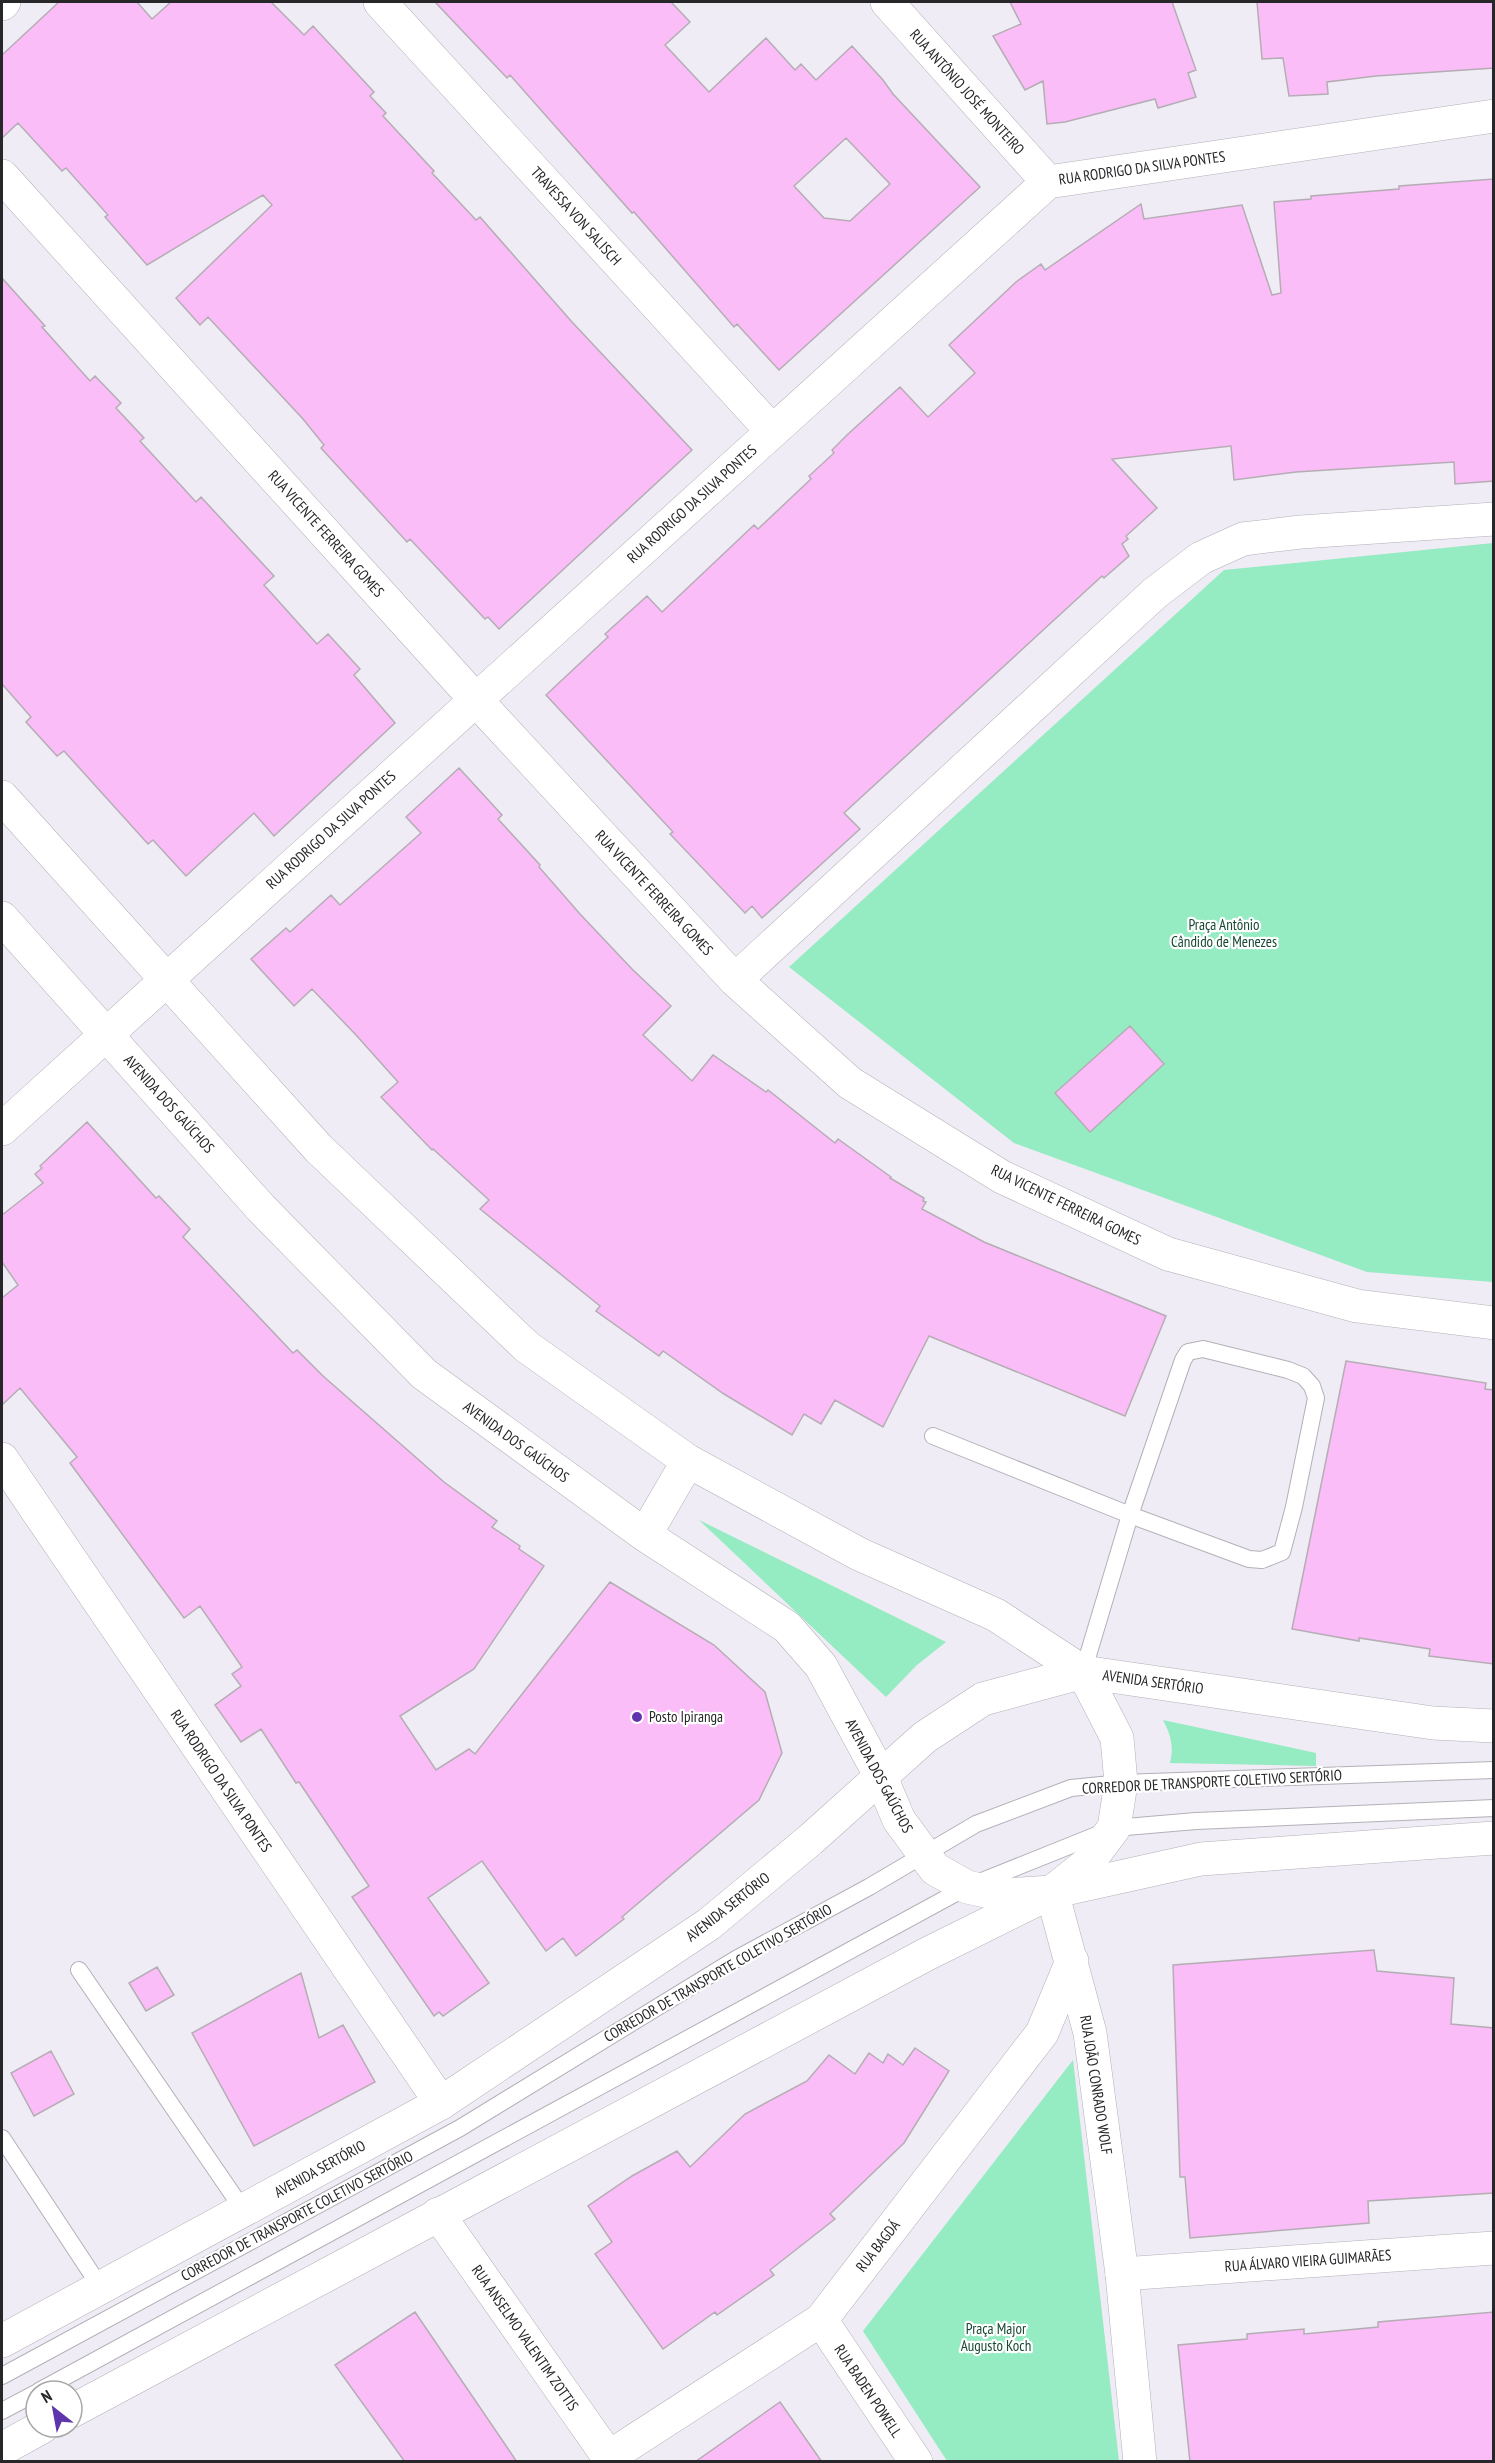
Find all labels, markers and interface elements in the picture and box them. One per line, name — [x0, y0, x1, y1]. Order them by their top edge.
street label: RUA ANTÔNIO JOSÉ MONTEIRO — [906, 25, 1029, 158]
street label: RUA RODRIGO DA SILVA PONTES — [1057, 146, 1226, 189]
street label: TRAVESSA VON SALISCH — [527, 162, 626, 269]
street label: RUA RODRIGO DA SILVA PONTES — [623, 440, 760, 567]
street label: RUA VICENTE FERREIRA GOMES — [264, 466, 388, 601]
street label: RUA RODRIGO DA SILVA PONTES — [262, 766, 399, 893]
street label: RUA VICENTE FERREIRA GOMES — [591, 826, 717, 959]
park label: Praça Antônio Cândido de Menezes — [1171, 915, 1277, 951]
street label: AVENIDA DOS GAÚCHOS — [120, 1050, 219, 1157]
street label: RUA VICENTE FERREIRA GOMES — [988, 1160, 1144, 1249]
street label: AVENIDA DOS GAÚCHOS — [460, 1397, 573, 1486]
street label: AVENIDA SERTÓRIO — [1102, 1665, 1205, 1698]
street label: RUA RODRIGO DA SILVA PONTES — [167, 1706, 276, 1856]
place label: Posto Ipiranga — [649, 1707, 723, 1726]
marker: Posto Ipiranga — [630, 1710, 644, 1724]
street label: AVENIDA DOS GAÚCHOS — [841, 1716, 917, 1836]
street label: CORREDOR DE TRANSPORTE COLETIVO SERTÓRIO — [1082, 1765, 1342, 1798]
street label: AVENIDA SERTÓRIO — [682, 1868, 774, 1945]
street label: CORREDOR DE TRANSPORTE COLETIVO SERTÓRIO — [600, 1899, 835, 2046]
street label: RUA JOÃO CONRADO WOLF — [1076, 2014, 1117, 2156]
street label: AVENIDA SERTÓRIO — [271, 2136, 369, 2201]
street label: CORREDOR DE TRANSPORTE COLETIVO SERTÓRIO — [177, 2146, 416, 2285]
street label: RUA BAGDÁ — [851, 2215, 904, 2275]
street label: RUA ÁLVARO VIEIRA GUIMARÃES — [1224, 2245, 1392, 2276]
street label: RUA ANSELMO VALENTIM ZOTTIS — [468, 2261, 583, 2414]
park label: Praça Major Augusto Koch — [961, 2319, 1031, 2355]
street label: RUA BADEN POWELL — [830, 2341, 907, 2441]
north arrow — [24, 2379, 84, 2439]
text: N — [37, 2385, 55, 2407]

